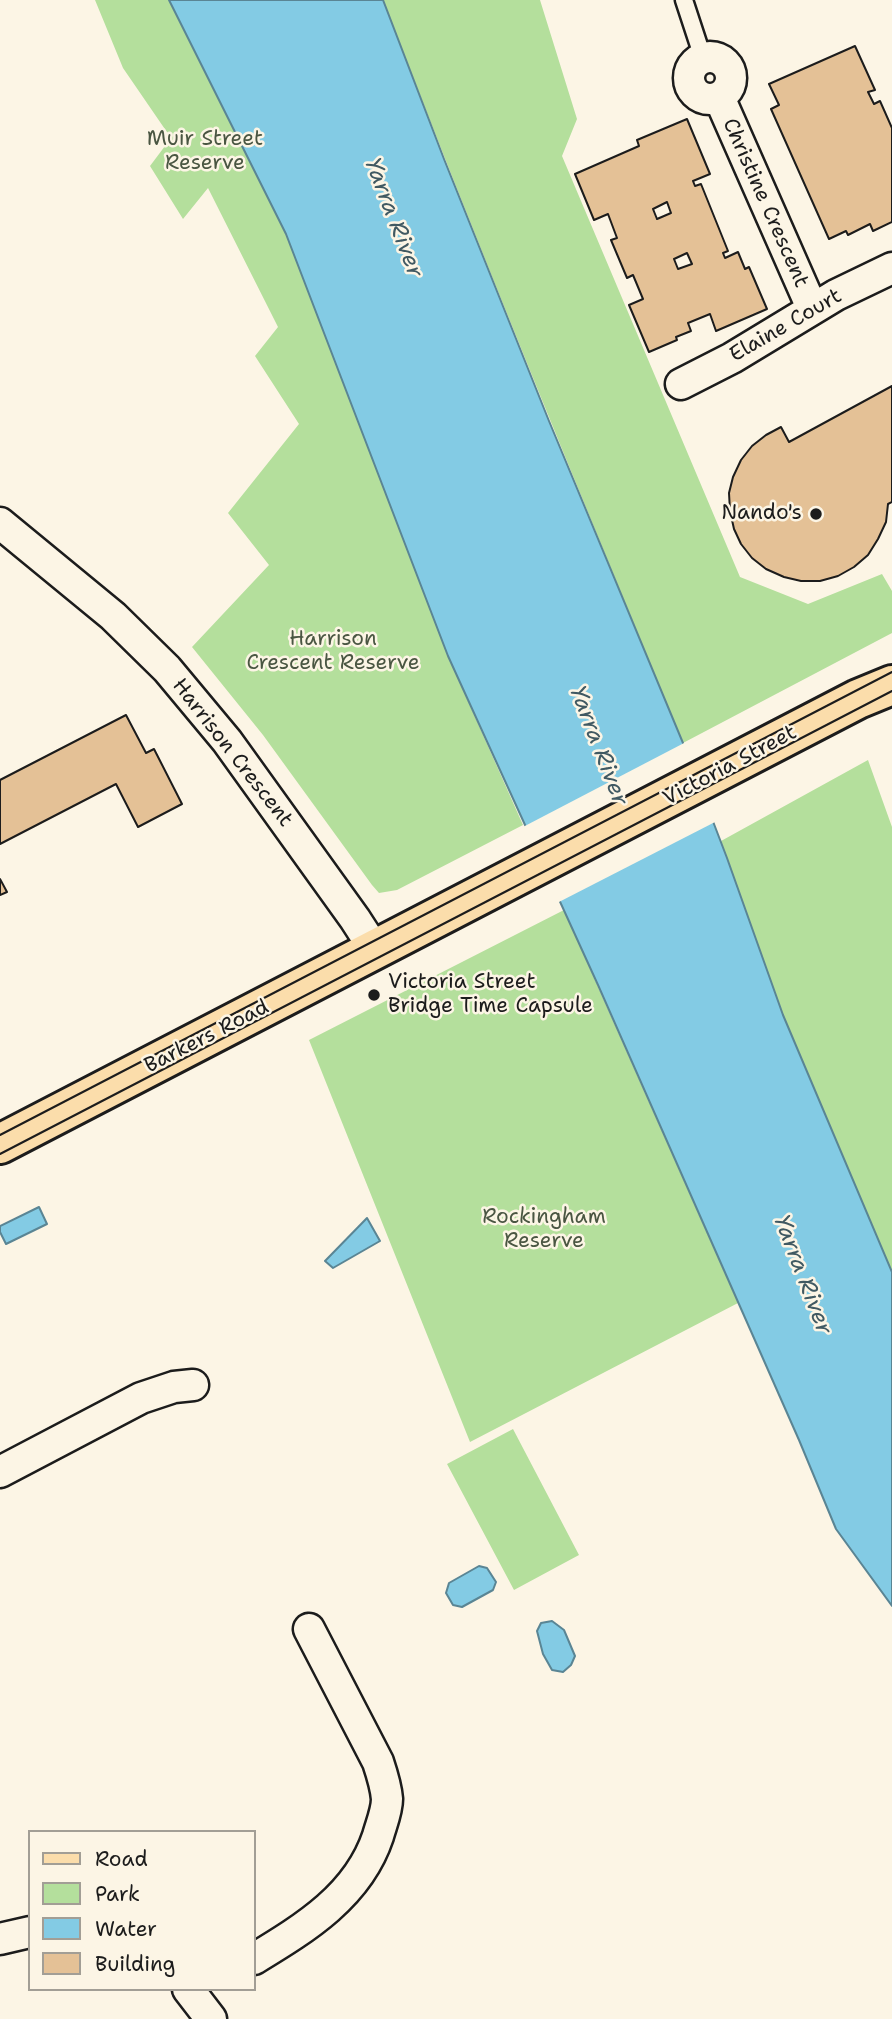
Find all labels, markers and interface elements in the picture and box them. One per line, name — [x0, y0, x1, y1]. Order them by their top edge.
street label: Christine Crescent — [716, 115, 814, 291]
park label: Muir Street Reserve — [147, 127, 263, 177]
water label: Yarra River — [358, 154, 428, 282]
street label: Elaine Court — [726, 284, 846, 368]
place label: Nando's — [721, 501, 802, 527]
marker: Nando's — [808, 506, 824, 522]
park label: Harrison Crescent Reserve — [246, 627, 420, 677]
street label: Harrison Crescent — [166, 674, 298, 832]
water label: Yarra River — [563, 682, 633, 810]
street label: Victoria Street — [659, 720, 801, 812]
place label: Victoria Street Bridge Time Capsule — [388, 970, 593, 1020]
marker: Victoria Street Bridge Time Capsule — [366, 987, 382, 1003]
street label: Barkers Road — [141, 995, 273, 1079]
park label: Rockingham Reserve — [482, 1205, 606, 1255]
water label: Yarra River — [767, 1211, 837, 1339]
legend — [28, 1830, 256, 1991]
text: Road — [95, 1845, 148, 1873]
text: Park — [95, 1880, 140, 1908]
text: Water — [95, 1915, 157, 1943]
text: Building — [95, 1950, 175, 1978]

